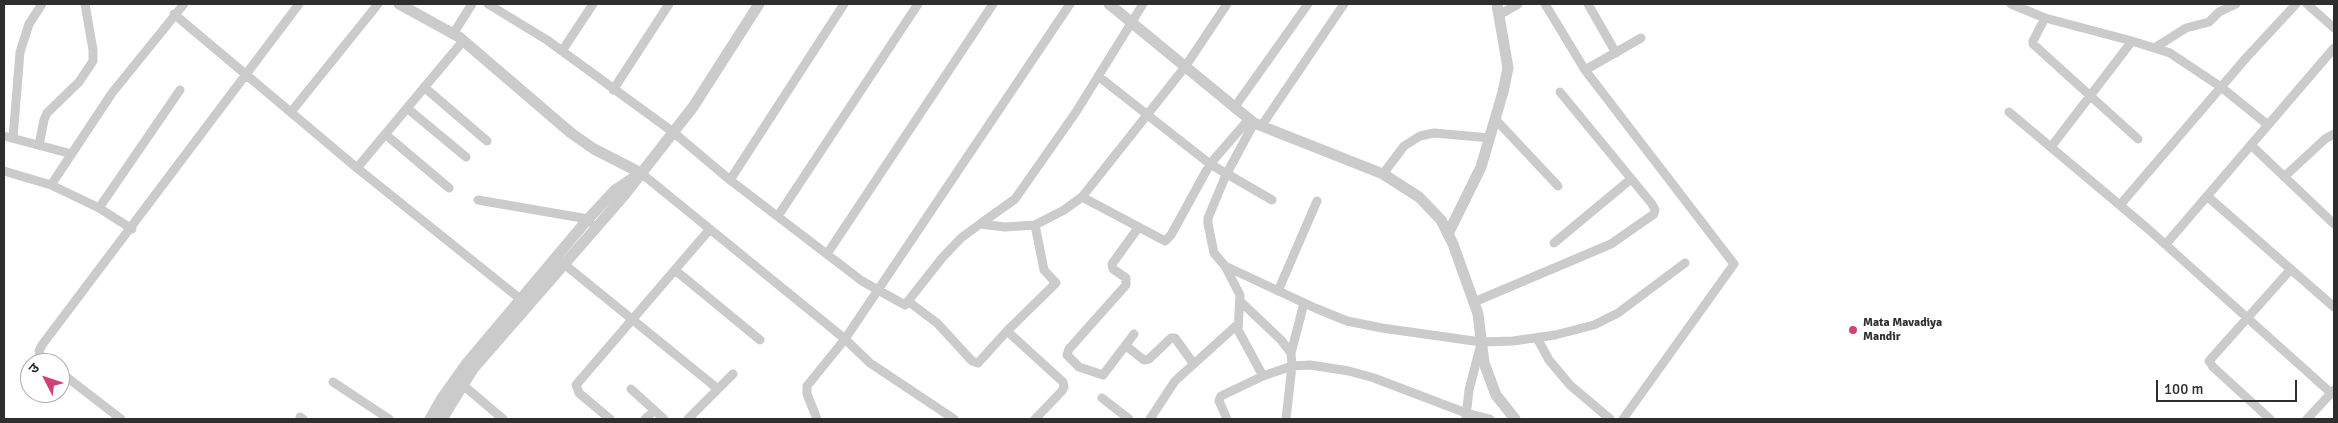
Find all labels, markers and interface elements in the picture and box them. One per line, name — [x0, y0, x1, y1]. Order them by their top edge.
place label: Mata Mavadiya Mandir — [1863, 316, 1942, 344]
marker: Mata Mavadiya Mandir — [1847, 324, 1859, 336]
north arrow — [20, 353, 70, 403]
text: उ — [25, 360, 43, 377]
scale bar — [2158, 370, 2299, 402]
text: 100 m — [2164, 380, 2204, 398]

